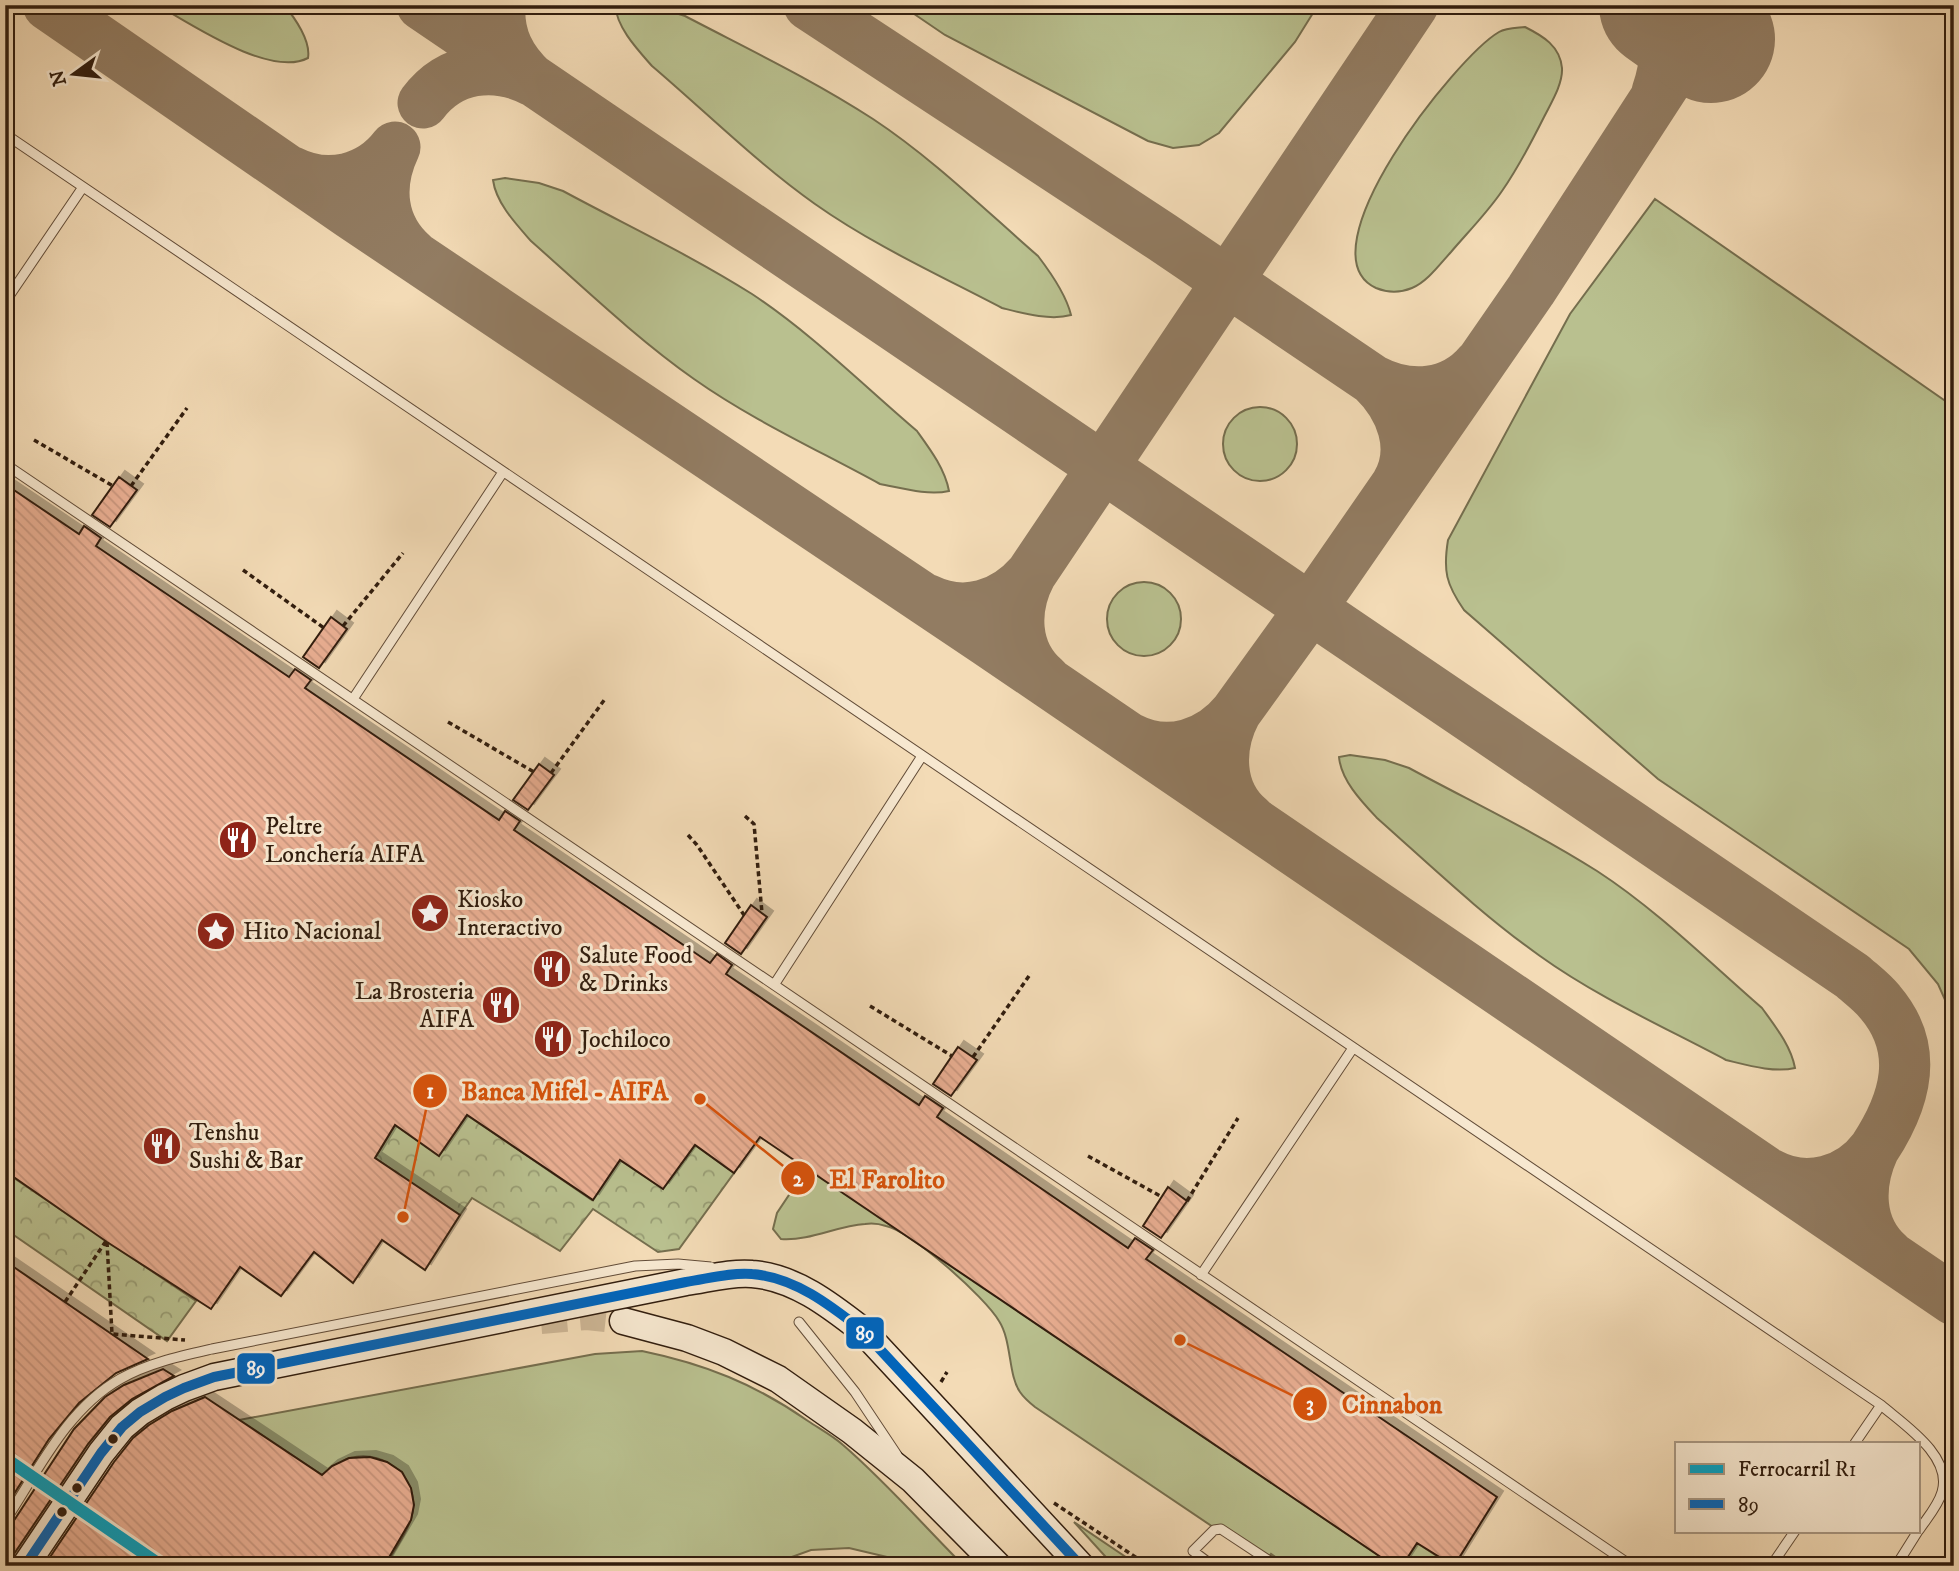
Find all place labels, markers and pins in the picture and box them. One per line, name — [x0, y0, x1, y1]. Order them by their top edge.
place label: Peltre Lonchería AIFA — [265, 812, 425, 870]
restaurant icon: Peltre Lonchería AIFA — [217, 819, 259, 861]
place label: Kiosko Interactivo — [457, 885, 562, 943]
place icon: Kiosko Interactivo — [409, 892, 451, 934]
place icon: Hito Nacional — [195, 910, 237, 952]
place label: Hito Nacional — [243, 917, 382, 947]
place label: Salute Food & Drinks — [579, 941, 693, 999]
restaurant icon: Salute Food & Drinks — [531, 948, 573, 990]
place label: La Brosteria AIFA — [355, 977, 475, 1035]
restaurant icon: La Brosteria AIFA — [480, 984, 522, 1026]
restaurant icon: Jochiloco — [532, 1018, 574, 1060]
place label: Jochiloco — [578, 1025, 671, 1055]
callout: Banca Mifel - AIFA — [413, 1068, 682, 1115]
place label: Tenshu Sushi & Bar — [189, 1118, 303, 1176]
restaurant icon: Tenshu Sushi & Bar — [141, 1125, 183, 1167]
callout: El Farolito — [780, 1155, 959, 1202]
callout: Cinnabon — [1292, 1380, 1456, 1427]
unlabelled marker — [106, 1432, 120, 1446]
unlabelled marker — [70, 1481, 84, 1495]
unlabelled marker — [55, 1505, 69, 1519]

